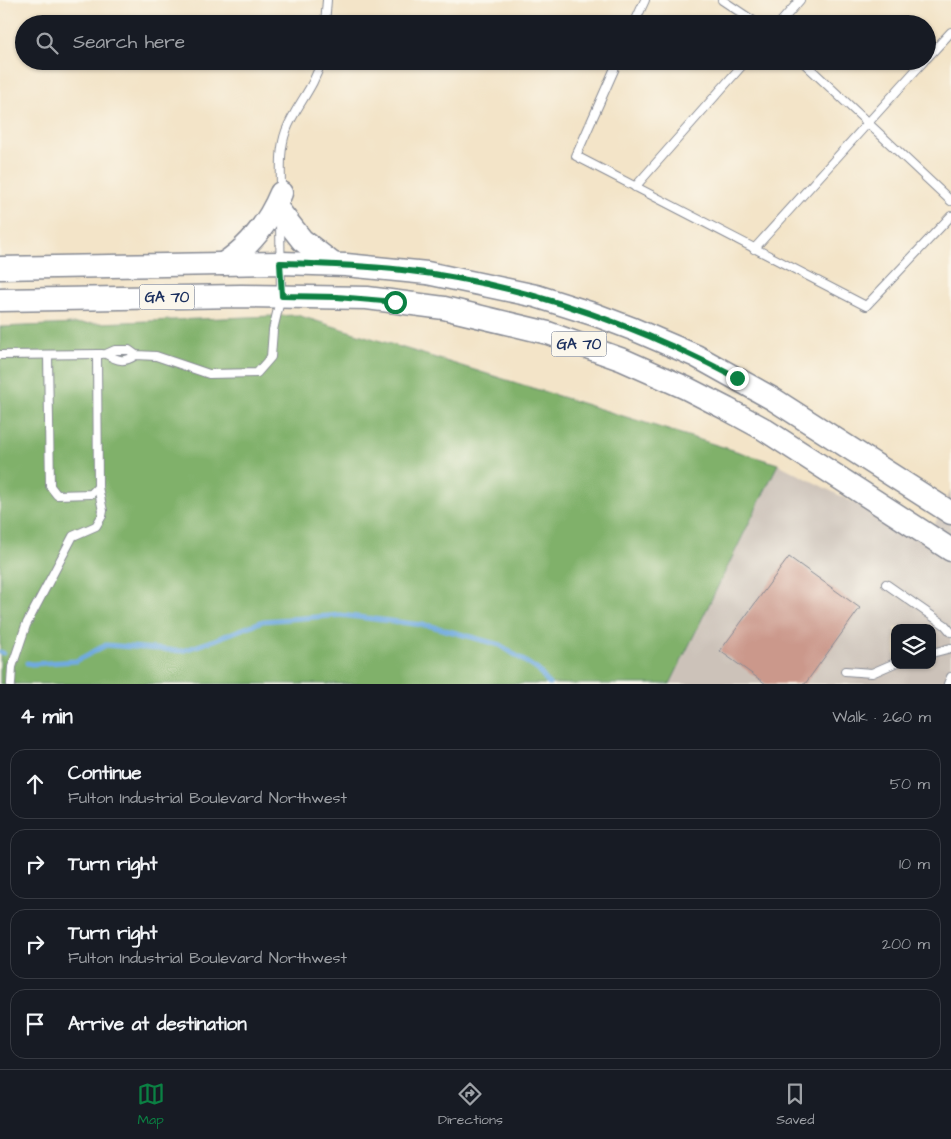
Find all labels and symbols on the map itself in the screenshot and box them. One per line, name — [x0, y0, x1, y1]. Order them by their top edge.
road number: GA 70 — [140, 284, 194, 310]
route start — [384, 291, 407, 314]
road number: GA 70 — [552, 332, 606, 356]
route end — [726, 367, 749, 390]

